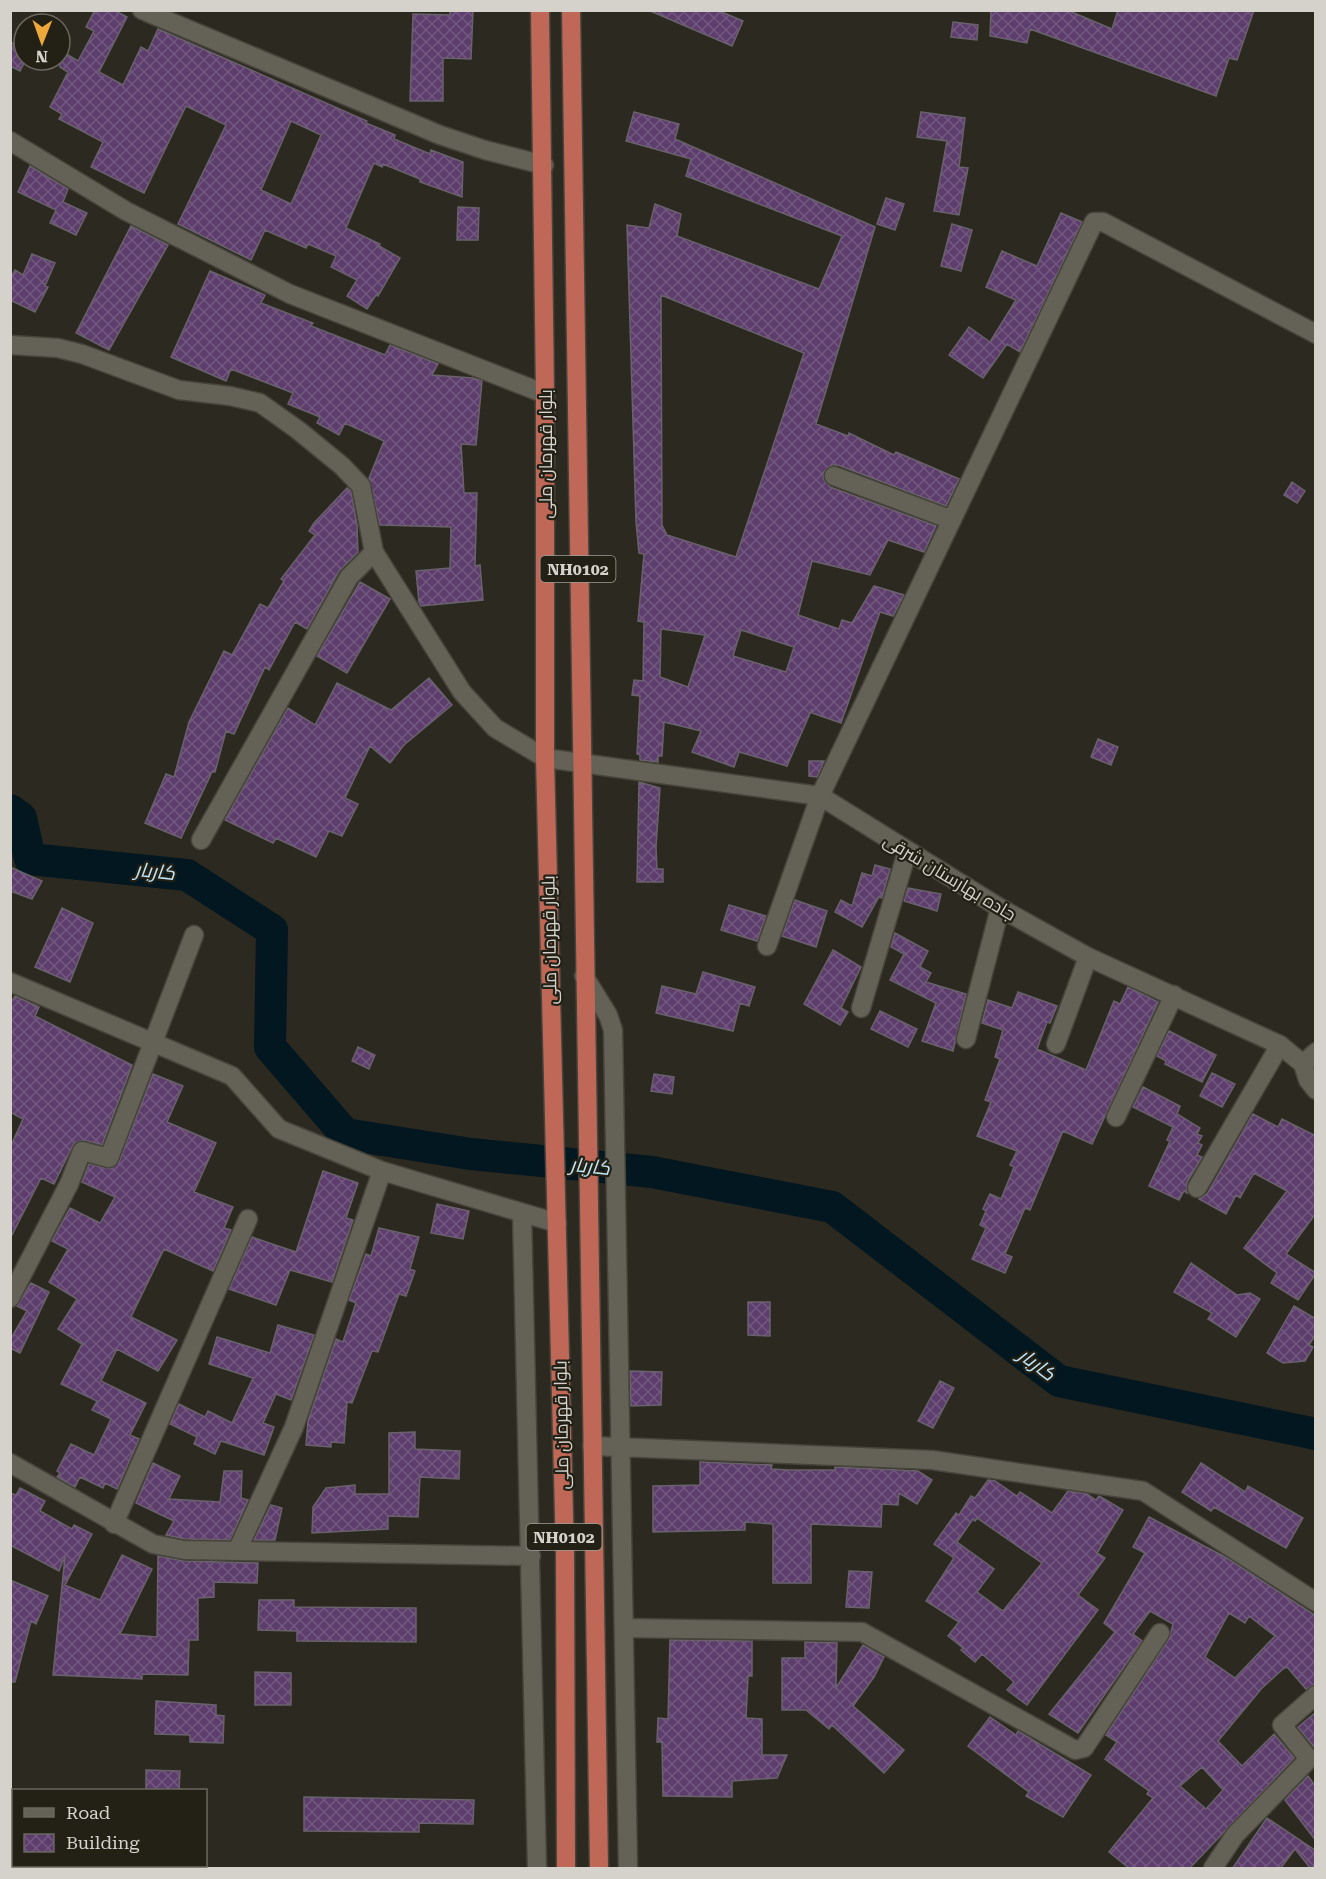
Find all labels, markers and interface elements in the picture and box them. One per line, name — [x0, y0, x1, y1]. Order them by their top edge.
north arrow — [12, 12, 72, 72]
text: N — [35, 47, 48, 66]
street label: بلوار قهرمان ملی — [535, 389, 557, 519]
road number: NH0102 — [540, 556, 616, 582]
street label: جاده بهارستان شرقی — [879, 829, 1020, 926]
water label: کاربار — [131, 857, 177, 885]
street label: بلوار قهرمان ملی — [537, 875, 562, 1005]
water label: کاربار — [566, 1152, 612, 1180]
water label: کاربار — [1011, 1341, 1061, 1386]
street label: بلوار قهرمان ملی — [549, 1360, 574, 1490]
road number: NH0102 — [526, 1524, 602, 1550]
legend — [12, 1789, 207, 1867]
text: Road — [66, 1802, 111, 1823]
text: Building — [66, 1832, 140, 1853]

